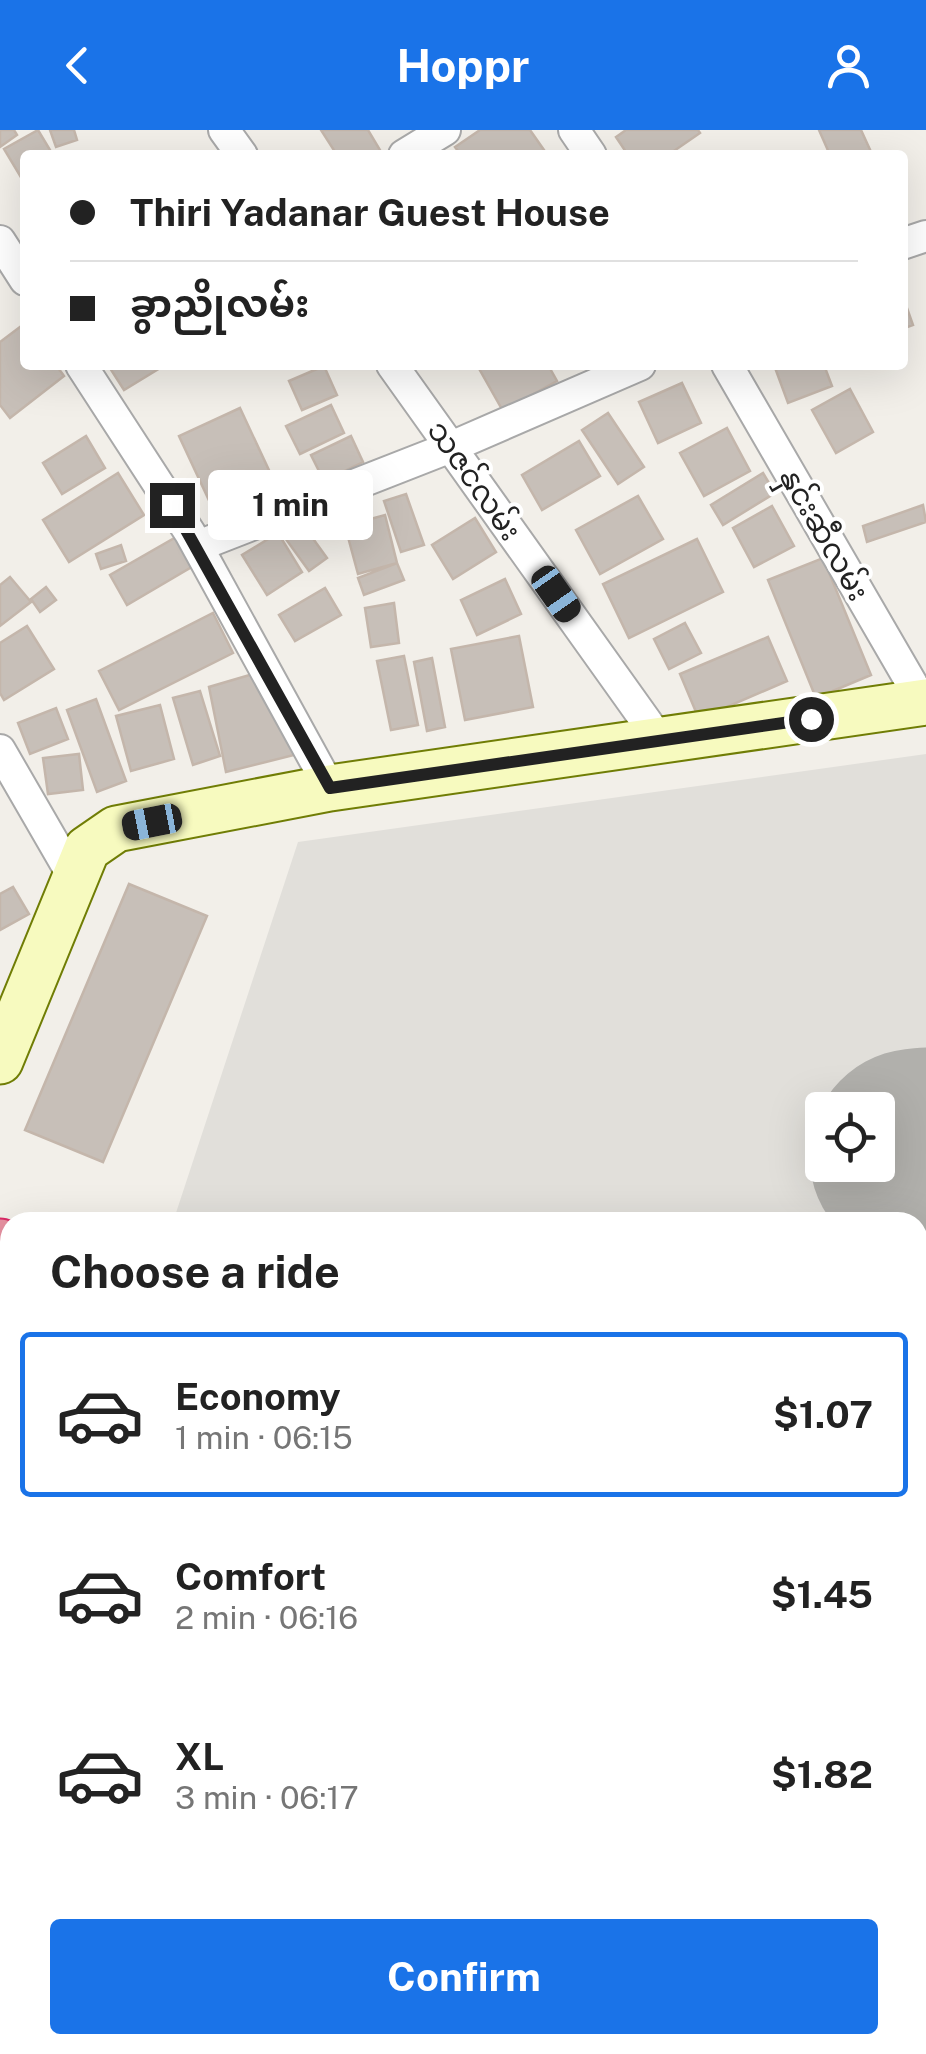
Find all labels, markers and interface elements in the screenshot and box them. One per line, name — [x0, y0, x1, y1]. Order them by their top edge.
icon: back — [50, 38, 105, 93]
icon: person — [821, 38, 876, 93]
text: Hoppr — [396, 39, 530, 92]
text: Thiri Yadanar Guest House — [130, 190, 610, 235]
text: ခွာညိုလမ်း — [130, 281, 309, 326]
street label: သဇင်လမ်း — [421, 411, 532, 547]
street label: နှင်းဆီလမ်း — [766, 460, 880, 611]
callout: 1 min — [207, 470, 372, 540]
route end — [150, 483, 195, 528]
text: 1 min — [252, 486, 329, 523]
car — [527, 561, 585, 627]
route start — [789, 697, 834, 742]
car — [120, 802, 184, 842]
map controls — [805, 1092, 895, 1182]
button: locate — [805, 1092, 895, 1182]
text: Choose a ride — [50, 1245, 340, 1298]
icon: car — [55, 1370, 145, 1460]
text: Economy — [175, 1374, 341, 1419]
text: $1.07 — [773, 1392, 873, 1437]
text: 1 min · 06:15 — [175, 1419, 353, 1456]
icon: car — [55, 1550, 145, 1640]
text: Comfort — [175, 1554, 326, 1599]
text: $1.45 — [771, 1572, 873, 1617]
text: 2 min · 06:16 — [175, 1599, 358, 1636]
icon: car — [55, 1730, 145, 1820]
text: XL — [175, 1734, 224, 1779]
text: $1.82 — [771, 1752, 873, 1797]
text: 3 min · 06:17 — [175, 1779, 359, 1816]
button: Confirm — [50, 1919, 878, 2034]

